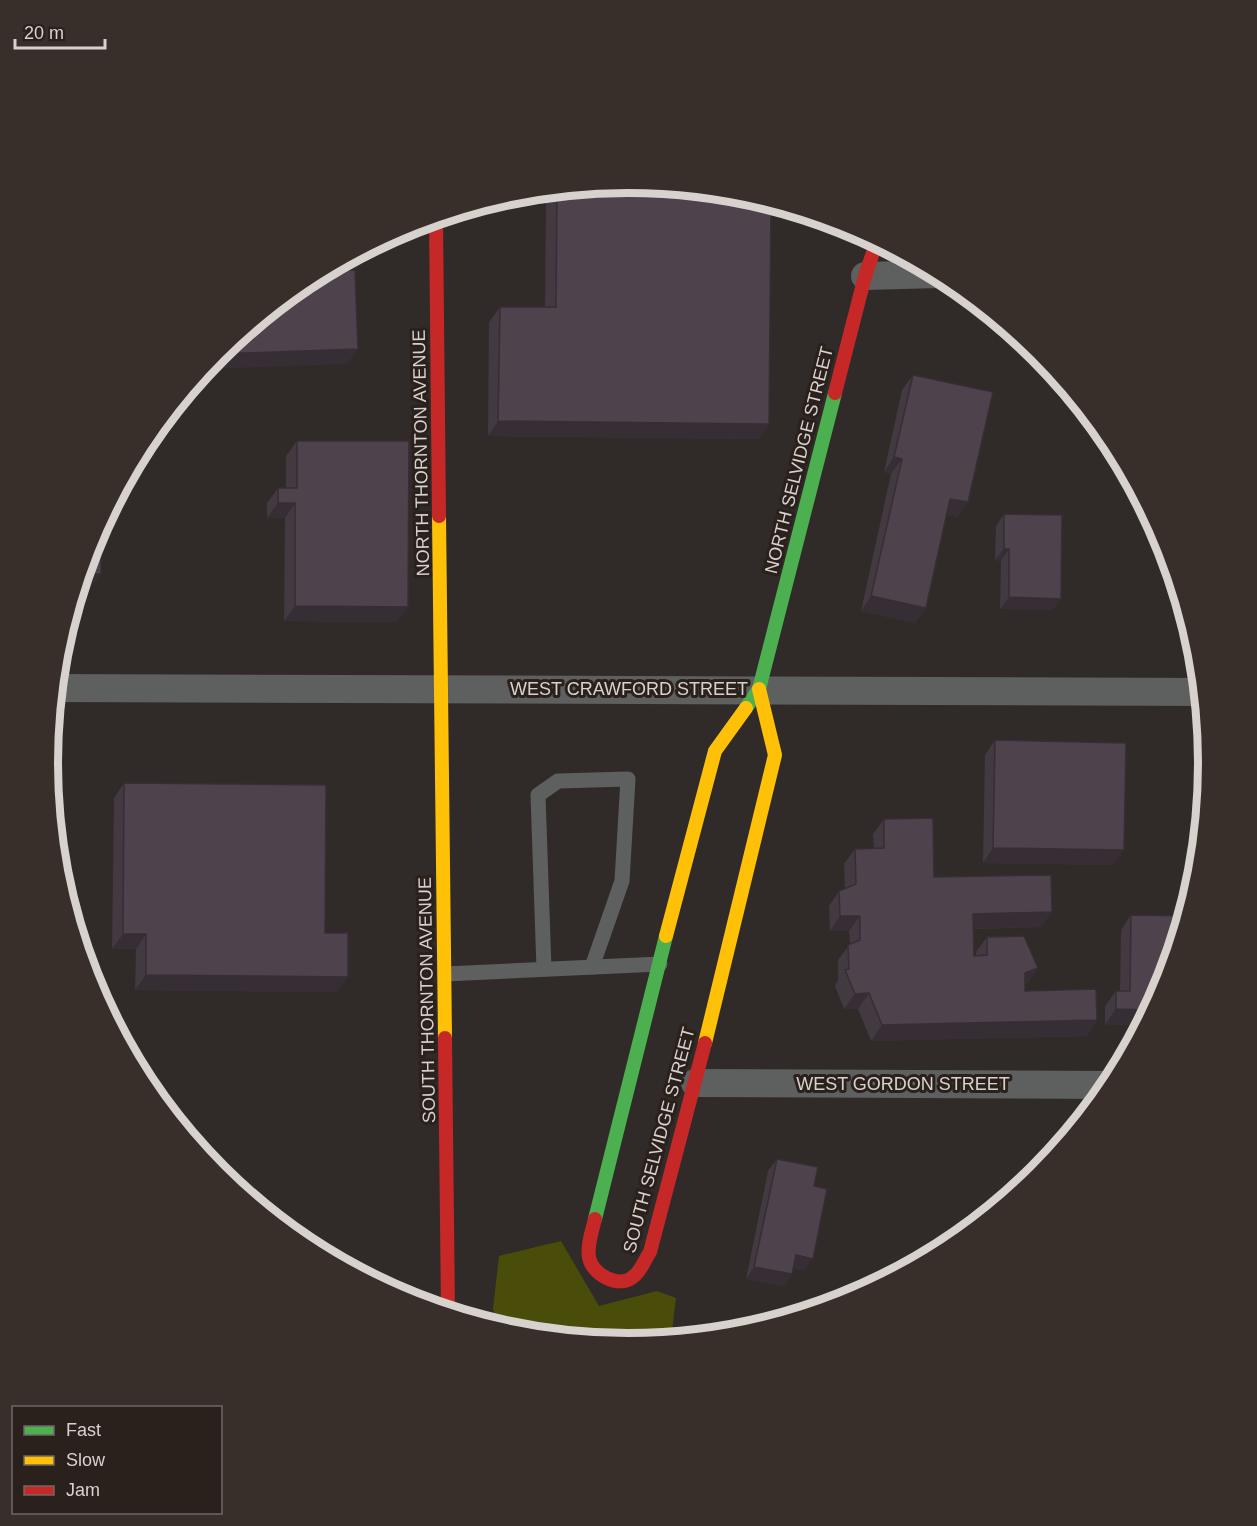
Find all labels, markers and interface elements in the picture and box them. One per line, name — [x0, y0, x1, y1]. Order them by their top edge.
scale bar — [15, 12, 105, 50]
text: 20 m — [24, 23, 64, 43]
street label: NORTH THORNTON AVENUE — [409, 329, 433, 577]
street label: NORTH SELVIDGE STREET — [761, 344, 837, 576]
street label: WEST CRAWFORD STREET — [510, 679, 748, 699]
street label: SOUTH THORNTON AVENUE — [415, 877, 439, 1123]
street label: SOUTH SELVIDGE STREET — [619, 1025, 699, 1255]
street label: WEST GORDON STREET — [796, 1074, 1010, 1094]
legend — [12, 1406, 222, 1514]
text: Fast — [66, 1420, 101, 1440]
text: Slow — [66, 1450, 106, 1470]
text: Jam — [66, 1480, 100, 1500]

